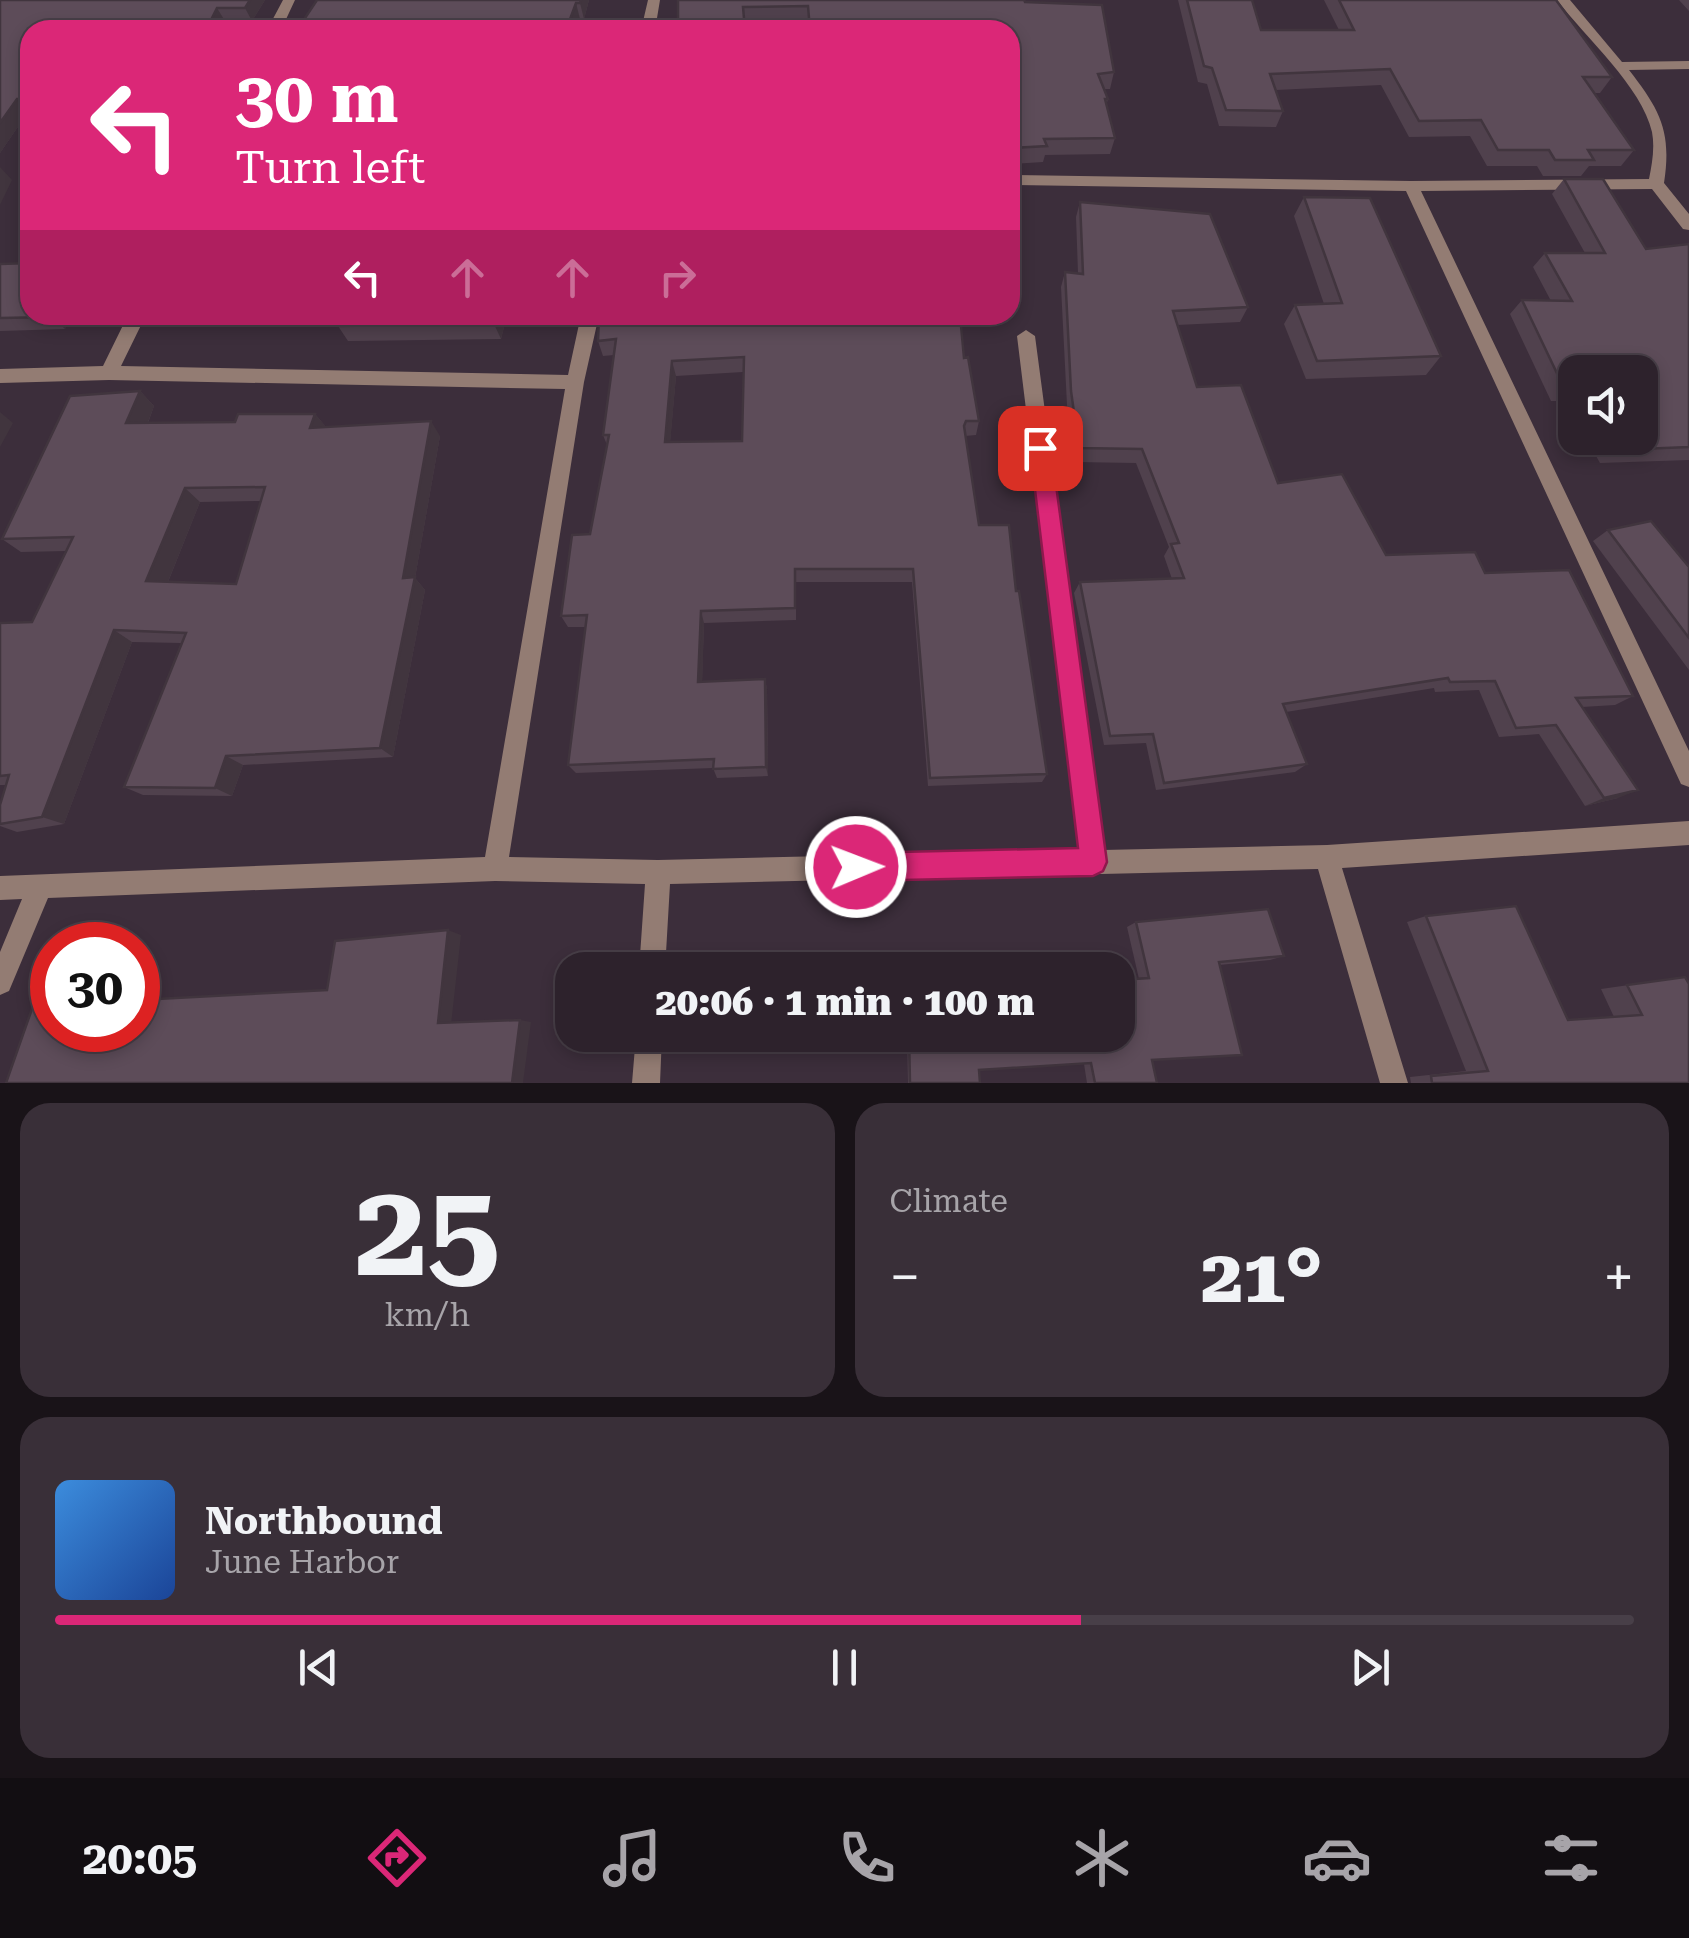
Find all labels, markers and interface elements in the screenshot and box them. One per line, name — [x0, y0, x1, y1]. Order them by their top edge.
text: 30 m — [235, 57, 399, 139]
icon: left — [70, 60, 200, 190]
text: Turn left — [235, 141, 425, 194]
icon: left — [335, 250, 390, 305]
icon: ahead — [440, 250, 495, 305]
icon: ahead — [545, 250, 600, 305]
icon: right — [650, 250, 705, 305]
map controls — [1558, 355, 1658, 455]
button: sound — [1558, 355, 1658, 455]
pin — [998, 406, 1083, 491]
icon: arrive — [1013, 421, 1068, 476]
position arrow — [804, 815, 908, 919]
speed limit sign: 30 — [30, 922, 160, 1052]
text: 20:06 · 1 min · 100 m — [655, 980, 1035, 1024]
text: 25 — [354, 1154, 500, 1307]
text: Climate — [890, 1182, 1008, 1220]
text: 21° — [1201, 1232, 1323, 1320]
text: − — [890, 1245, 920, 1309]
text: + — [1603, 1245, 1634, 1309]
text: km/h — [384, 1296, 470, 1334]
text: Northbound — [205, 1499, 443, 1543]
text: June Harbor — [205, 1543, 399, 1581]
icon: previous — [291, 1640, 346, 1695]
icon: pause — [817, 1640, 872, 1695]
icon: next — [1343, 1640, 1398, 1695]
icon: directions — [362, 1823, 432, 1893]
icon: music — [597, 1823, 667, 1893]
icon: phone — [832, 1823, 902, 1893]
icon: climate — [1067, 1823, 1137, 1893]
icon: car — [1302, 1823, 1372, 1893]
icon: filters — [1536, 1823, 1606, 1893]
text: 20:05 — [82, 1832, 197, 1885]

